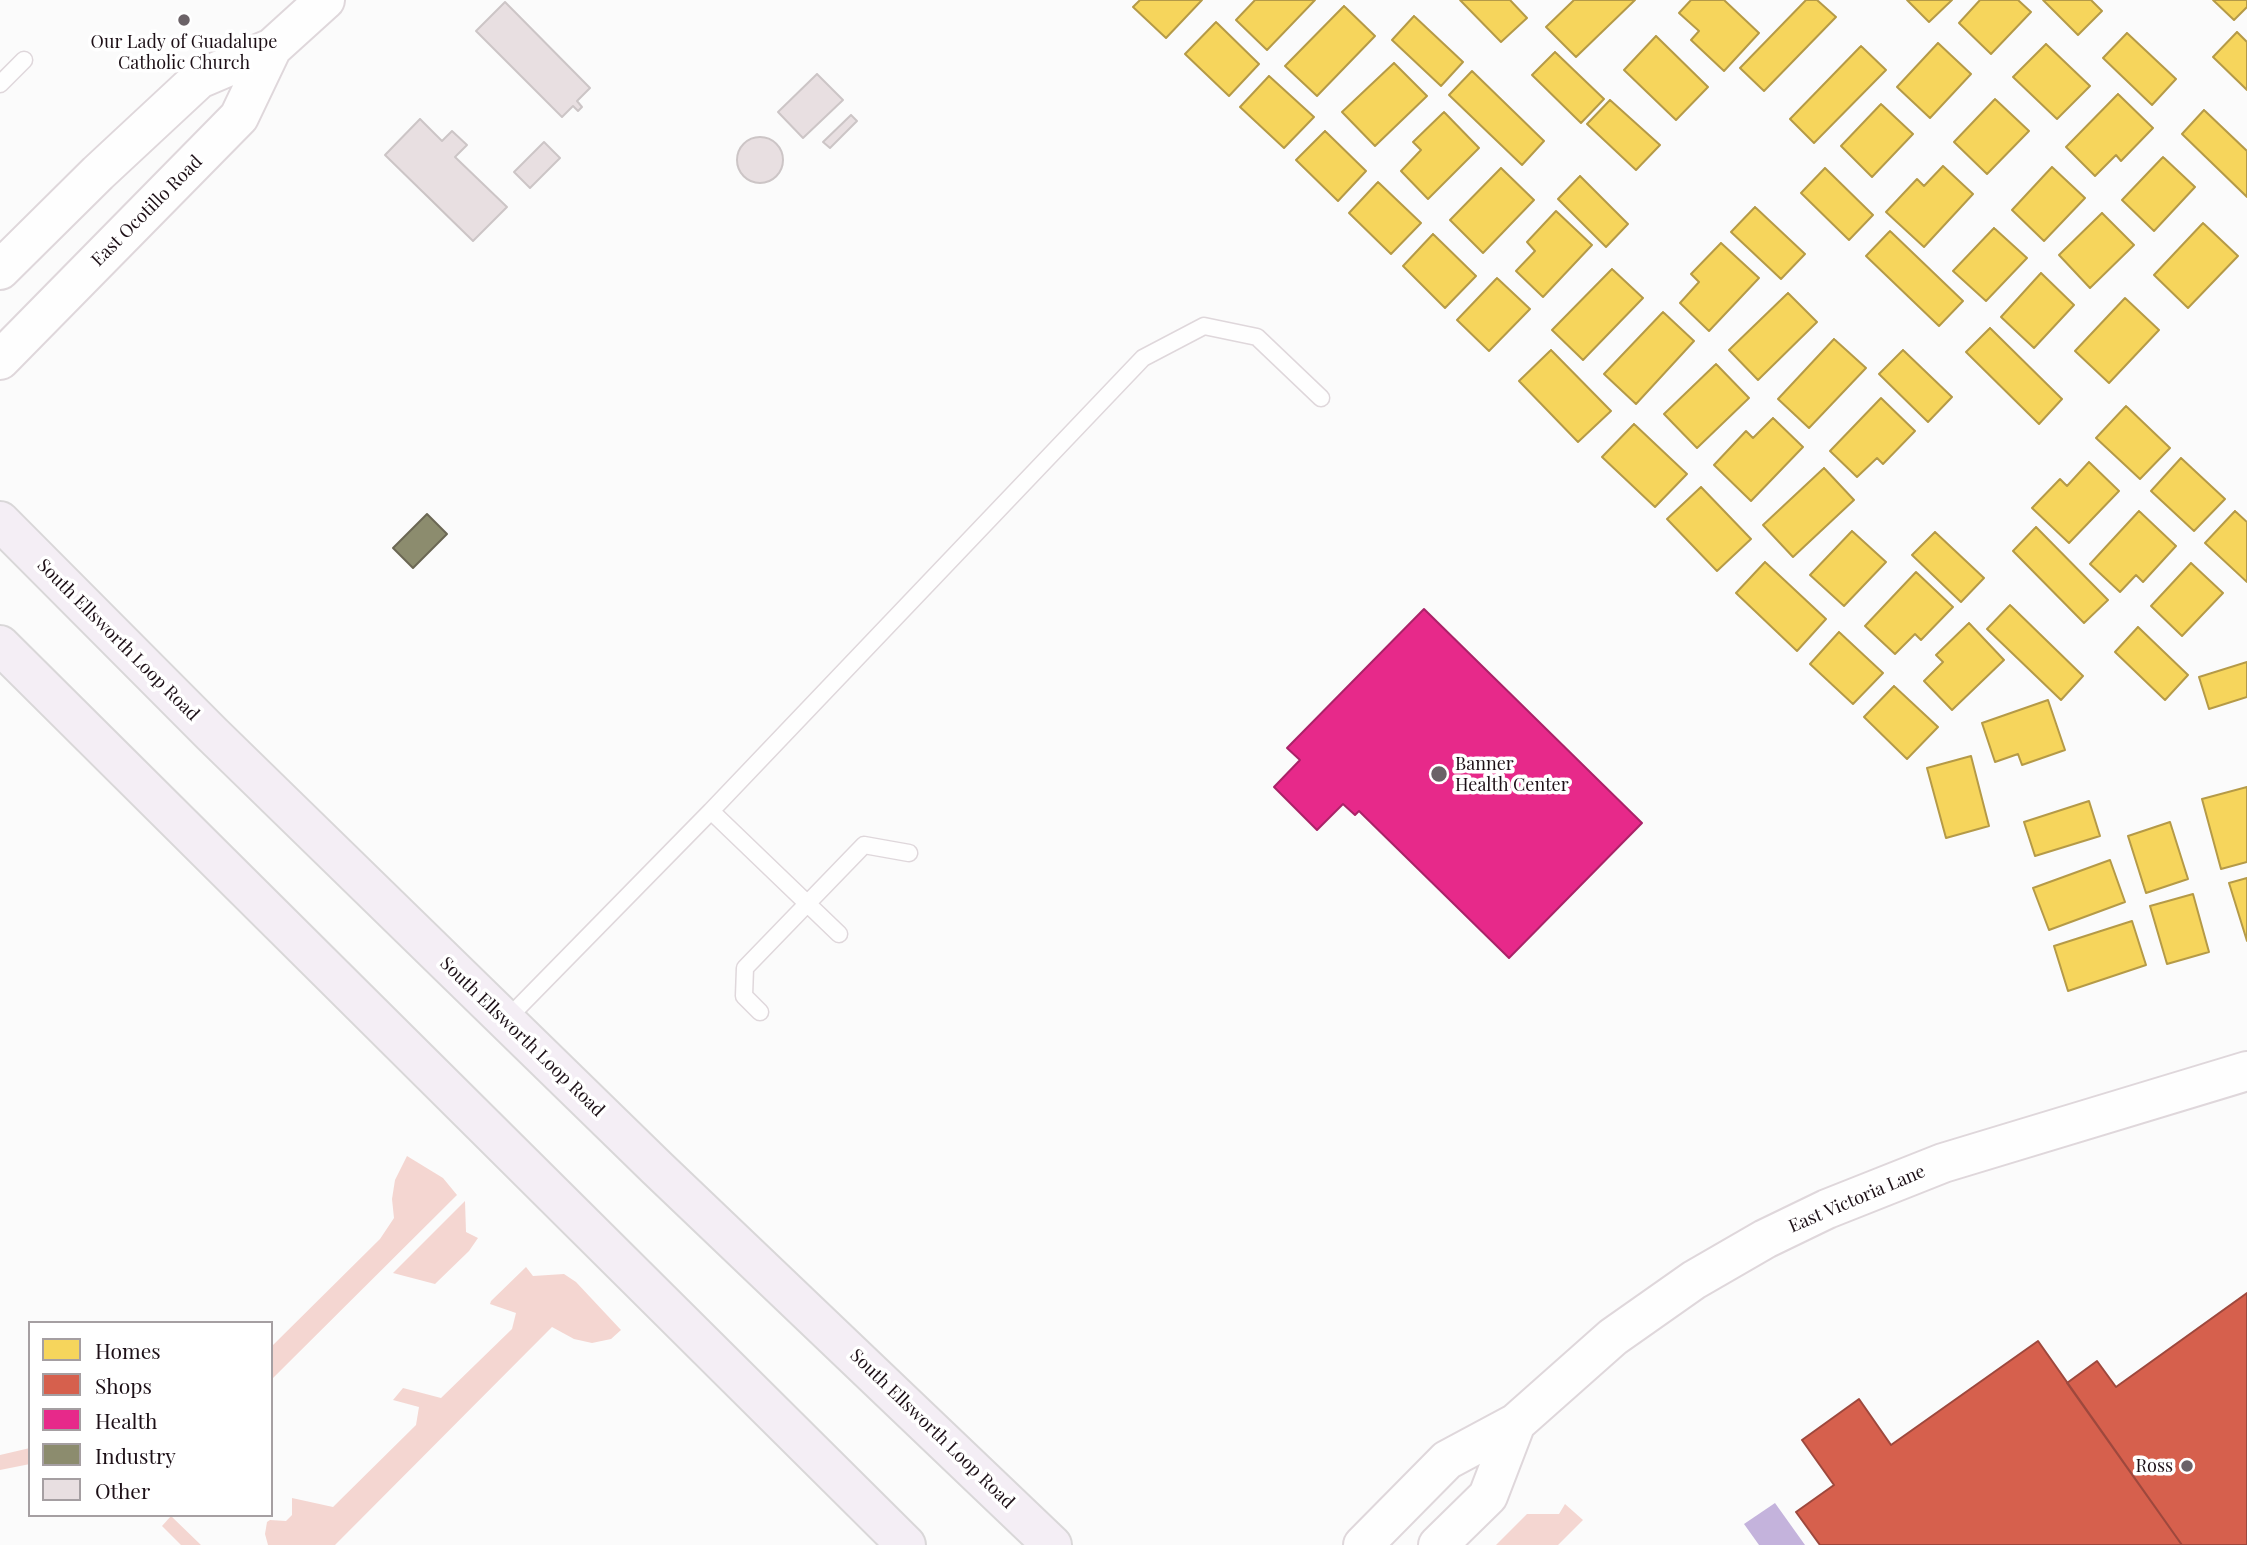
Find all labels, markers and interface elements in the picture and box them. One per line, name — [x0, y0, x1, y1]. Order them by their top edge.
marker: Our Lady of Guadalupe Catholic Church — [176, 12, 192, 28]
place label: Our Lady of Guadalupe Catholic Church — [91, 31, 277, 74]
street label: East Ocotillo Road — [87, 151, 207, 271]
street label: South Ellsworth Loop Road — [33, 555, 203, 725]
place label: Banner Health Center — [1455, 753, 1569, 796]
marker: Banner Health Center — [1429, 764, 1449, 784]
street label: South Ellsworth Loop Road — [435, 953, 609, 1121]
street label: East Victoria Lane — [1786, 1161, 1928, 1237]
legend — [28, 1321, 273, 1517]
text: Homes — [95, 1336, 161, 1364]
street label: South Ellsworth Loop Road — [845, 1345, 1019, 1513]
text: Shops — [95, 1371, 152, 1399]
text: Health — [95, 1406, 157, 1434]
text: Industry — [95, 1441, 176, 1469]
place label: Ross — [2135, 1455, 2173, 1477]
marker: Ross — [2179, 1458, 2195, 1474]
text: Other — [95, 1476, 150, 1504]

